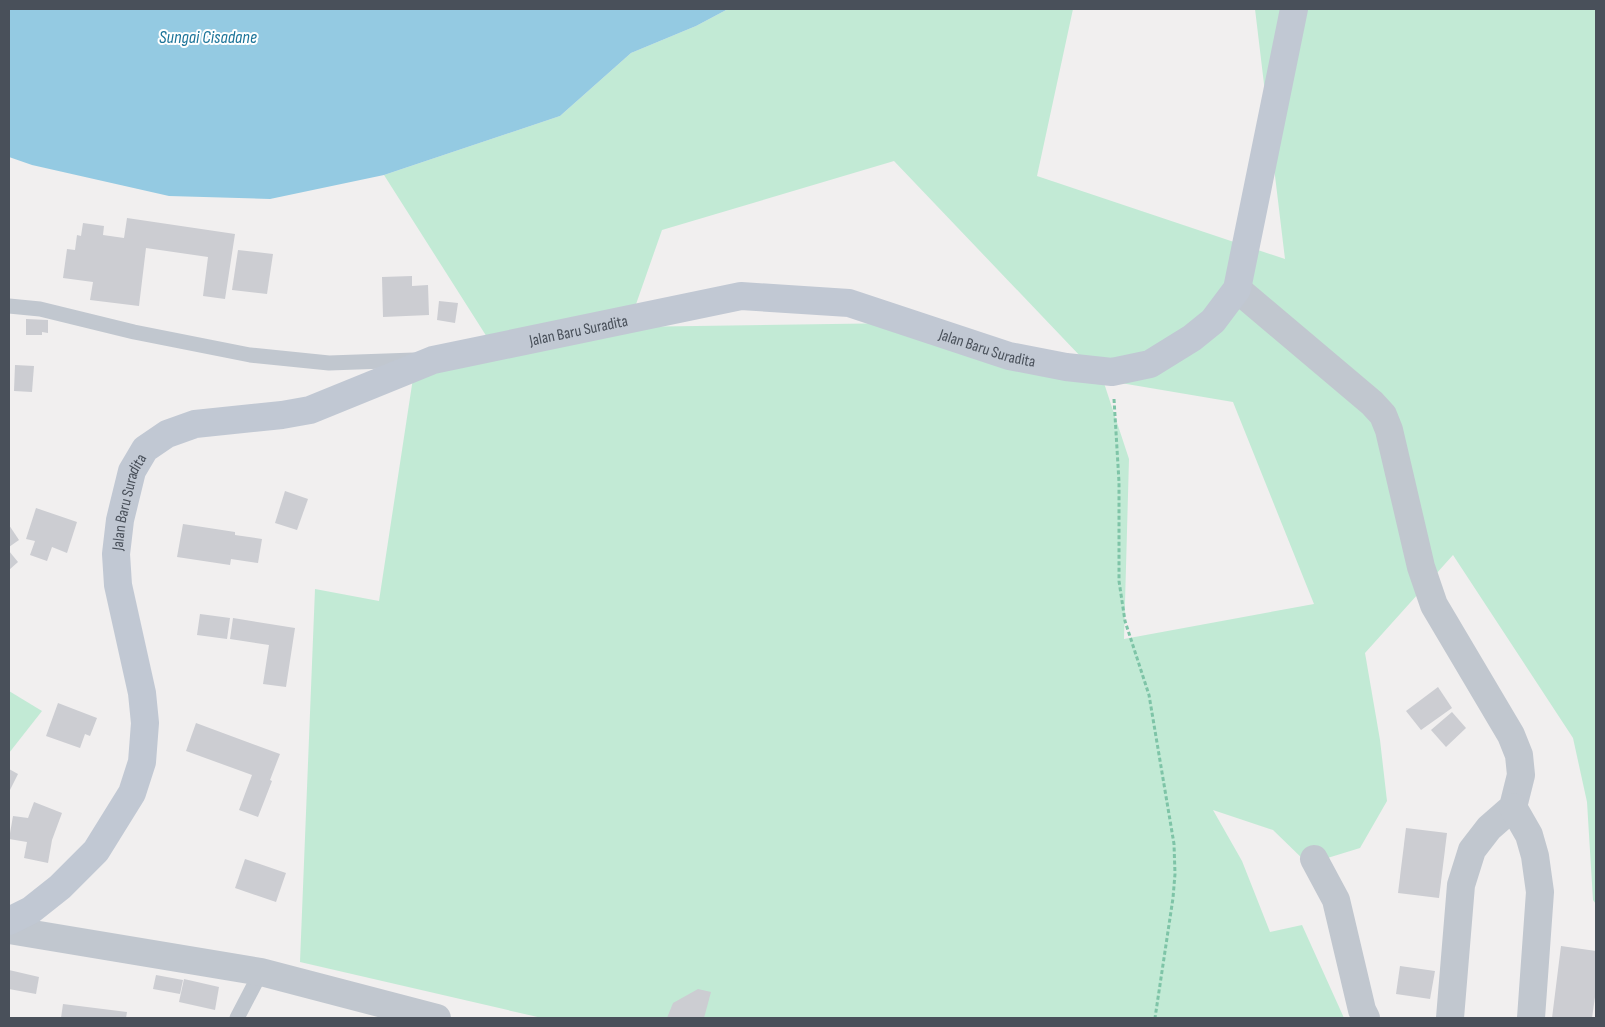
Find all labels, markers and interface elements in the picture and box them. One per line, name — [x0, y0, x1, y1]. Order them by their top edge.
water label: Sungai Cisadane — [159, 27, 257, 48]
street label: Jalan Baru Suradita — [527, 312, 629, 351]
street label: Jalan Baru Suradita — [935, 325, 1037, 372]
street label: Jalan Baru Suradita — [108, 451, 151, 553]

